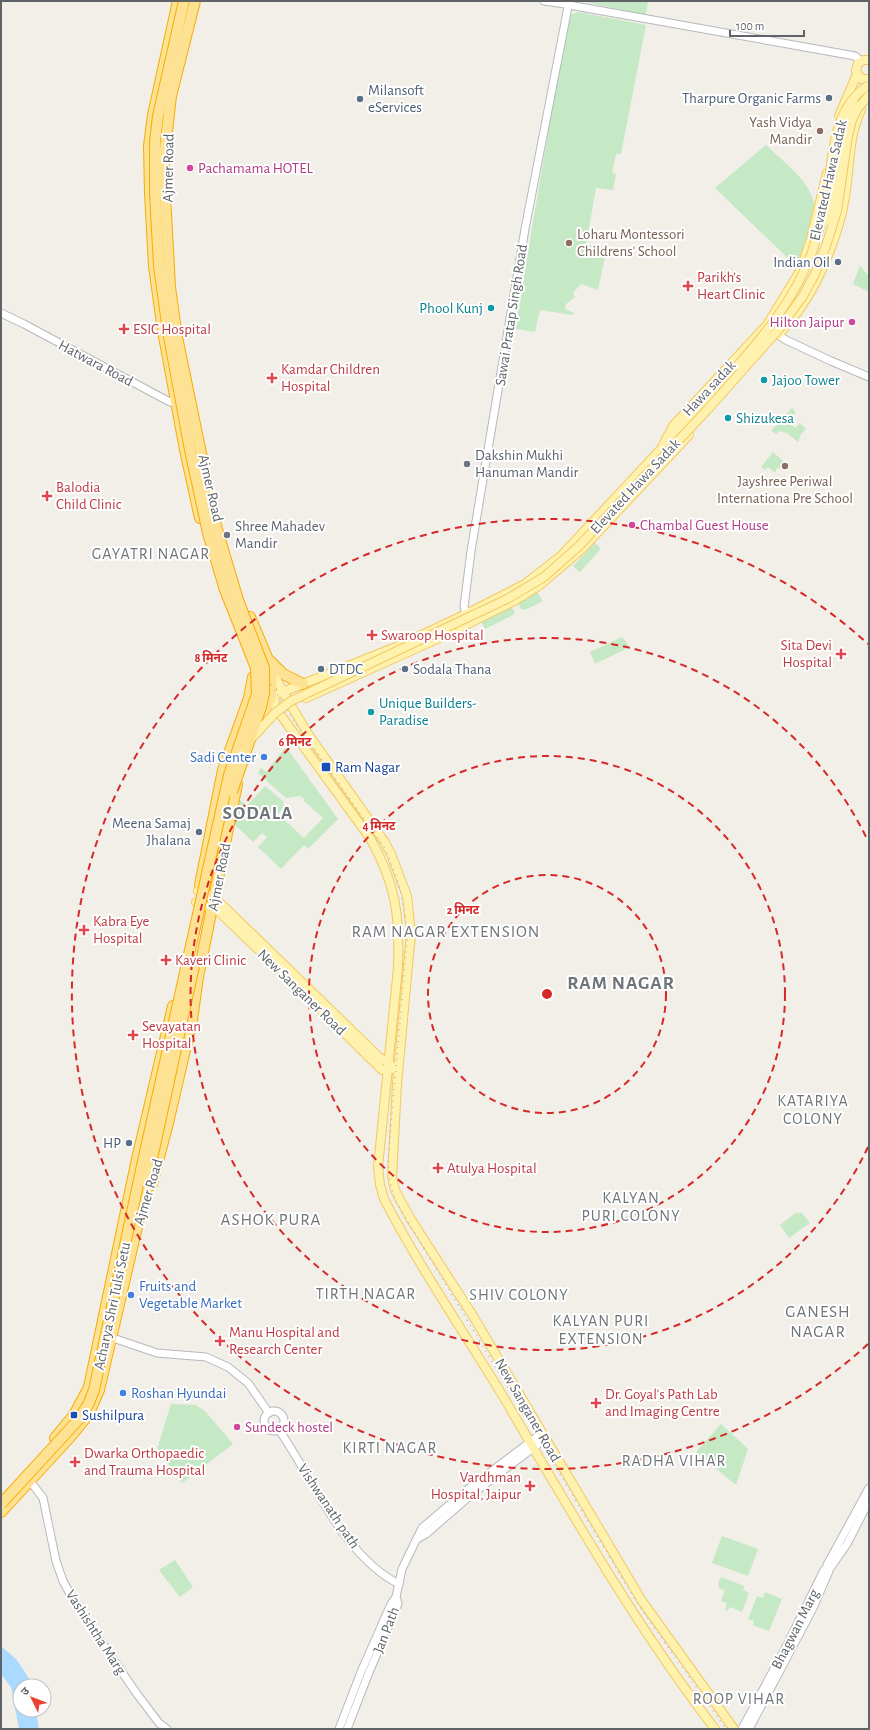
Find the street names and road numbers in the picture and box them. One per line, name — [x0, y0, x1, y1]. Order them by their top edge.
street label: Elevated Hawa Sadak — [807, 118, 850, 242]
street label: Ajmer Road — [160, 133, 177, 202]
street label: Sawai Pratap Singh Road — [493, 243, 530, 387]
street label: Hatwara Road — [56, 338, 136, 389]
street label: Hawa sadak — [680, 358, 739, 419]
street label: Elevated Hawa Sadak — [588, 436, 683, 537]
street label: Ajmer Road — [195, 453, 226, 523]
street label: Ajmer Road — [206, 842, 233, 912]
street label: New Sanganer Road — [255, 947, 349, 1038]
street label: Ajmer Road — [131, 1157, 166, 1227]
street label: Acharya Shri Tulsi Setu — [92, 1240, 133, 1371]
street label: New Sanganer Road — [492, 1356, 563, 1465]
street label: Vishwanath path — [295, 1461, 362, 1551]
street label: Bhagwan Marg — [769, 1586, 822, 1672]
street label: Vashishtha Marg — [63, 1587, 129, 1678]
street label: Jan Path — [371, 1605, 402, 1655]

